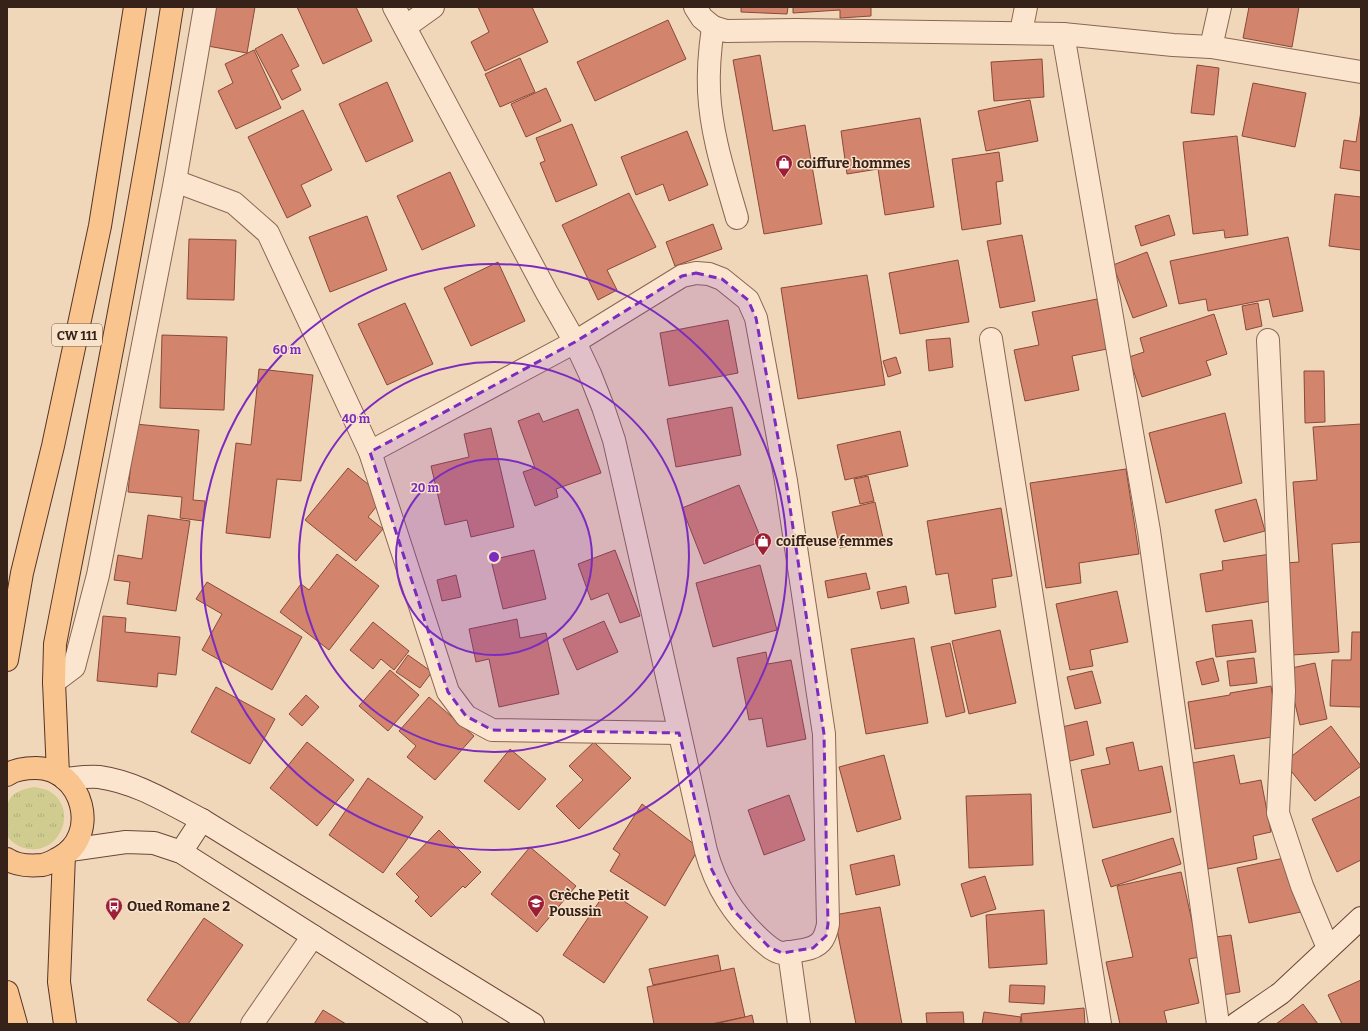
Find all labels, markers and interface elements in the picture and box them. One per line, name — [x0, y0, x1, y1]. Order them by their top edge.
shop icon: coiffure hommes — [774, 153, 794, 178]
place label: coiffure hommes — [797, 155, 910, 172]
road number: CW 111 — [52, 324, 102, 346]
text: 60 m — [273, 343, 302, 357]
text: 40 m — [342, 412, 371, 426]
text: 20 m — [411, 481, 440, 495]
shop icon: coiffeuse femmes — [753, 531, 773, 556]
place label: coiffeuse femmes — [776, 533, 893, 550]
centre of rings — [487, 550, 501, 564]
place label: Crèche Petit Poussin — [549, 887, 630, 920]
school or university icon: Crèche Petit Poussin — [526, 893, 546, 918]
bus stop icon: Oued Romane 2 — [104, 896, 124, 921]
place label: Oued Romane 2 — [127, 898, 230, 915]

